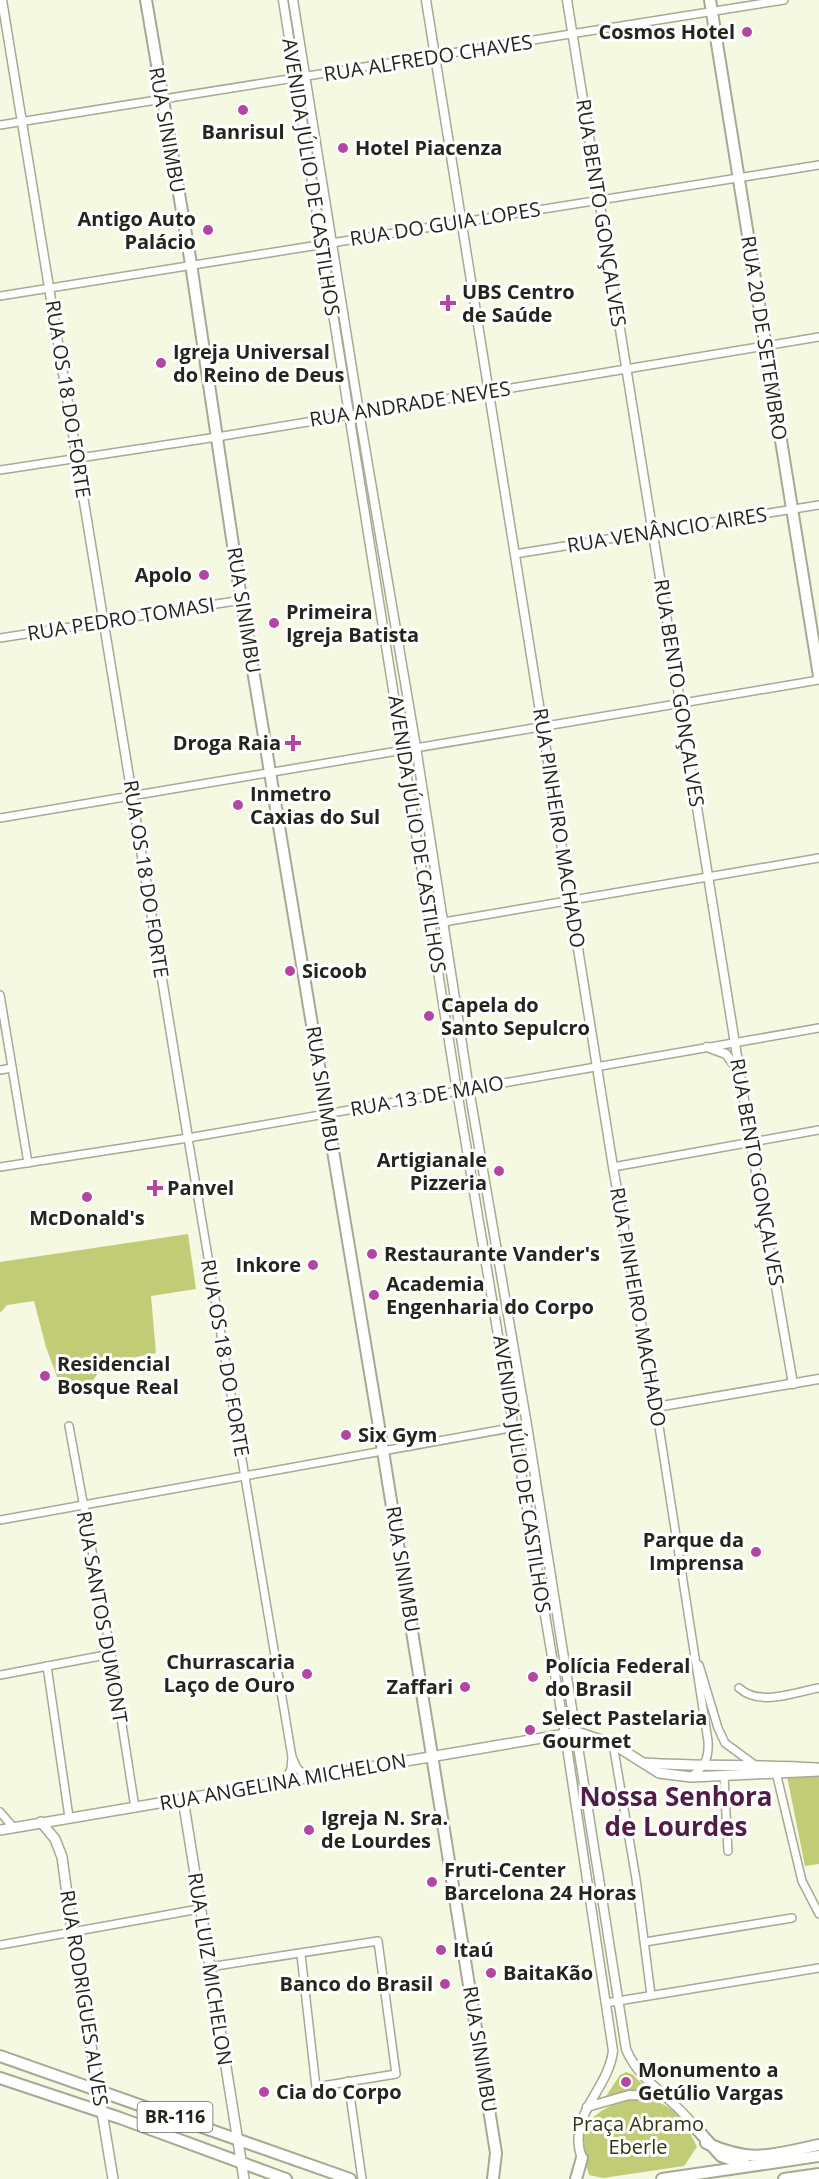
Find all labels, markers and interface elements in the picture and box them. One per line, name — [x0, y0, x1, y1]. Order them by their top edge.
place label: Cosmos Hotel — [598, 18, 735, 45]
marker: Cosmos Hotel — [740, 25, 754, 39]
street label: RUA ALFREDO CHAVES — [322, 28, 534, 87]
street label: AVENIDA JÚLIO DE CASTILHOS — [276, 36, 347, 318]
street label: RUA SINIMBU — [143, 65, 192, 195]
street label: RUA BENTO GONÇALVES — [570, 97, 633, 329]
marker: Banrisul — [236, 103, 250, 117]
place label: Banrisul — [201, 118, 285, 145]
place label: Hotel Piacenza — [355, 134, 502, 161]
marker: Hotel Piacenza — [336, 141, 350, 155]
street label: RUA DO GUIA LOPES — [348, 195, 542, 252]
place label: Antigo Auto Palácio — [77, 205, 196, 255]
marker: Antigo Auto Palácio — [201, 223, 215, 237]
street label: RUA 20 DE SETEMBRO — [735, 234, 794, 442]
place label: UBS Centro de Saúde — [462, 278, 575, 328]
marker: UBS Centro de Saúde — [439, 294, 457, 312]
street label: RUA OS 18 DO FORTE — [40, 298, 97, 500]
place label: Igreja Universal do Reino de Deus — [173, 338, 345, 388]
marker: Igreja Universal do Reino de Deus — [154, 356, 168, 370]
street label: RUA ANDRADE NEVES — [308, 374, 512, 433]
street label: RUA VENÂNCIO AIRES — [565, 500, 769, 559]
street label: RUA SINIMBU — [221, 545, 268, 675]
place label: Apolo — [135, 561, 192, 588]
marker: Apolo — [197, 568, 211, 582]
street label: RUA BENTO GONÇALVES — [648, 577, 711, 809]
street label: RUA PEDRO TOMASI — [25, 590, 217, 647]
place label: Primeira Igreja Batista — [286, 598, 419, 648]
marker: Primeira Igreja Batista — [267, 616, 281, 630]
street label: AVENIDA JÚLIO DE CASTILHOS — [382, 693, 453, 975]
street label: RUA PINHEIRO MACHADO — [527, 706, 592, 950]
place label: Droga Raia — [173, 729, 281, 756]
marker: Droga Raia — [286, 736, 300, 750]
street label: RUA OS 18 DO FORTE — [118, 778, 175, 980]
place label: Inmetro Caxias do Sul — [250, 780, 380, 830]
marker: Inmetro Caxias do Sul — [231, 798, 245, 812]
place label: Sicoob — [302, 957, 367, 984]
marker: Sicoob — [283, 964, 297, 978]
place label: Capela do Santo Sepulcro — [441, 991, 590, 1041]
marker: Capela do Santo Sepulcro — [422, 1009, 436, 1023]
street label: RUA SINIMBU — [300, 1024, 347, 1154]
street label: RUA BENTO GONÇALVES — [724, 1056, 791, 1288]
street label: RUA 13 DE MAIO — [348, 1069, 506, 1122]
place label: Artigianale Pizzeria — [377, 1146, 487, 1196]
marker: Artigianale Pizzeria — [492, 1164, 506, 1178]
place label: Panvel — [167, 1174, 234, 1201]
marker: Panvel — [148, 1181, 162, 1195]
street label: RUA PINHEIRO MACHADO — [604, 1185, 673, 1429]
marker: McDonald's — [80, 1190, 94, 1204]
place label: McDonald's — [29, 1204, 145, 1231]
place label: Restaurante Vander's — [384, 1240, 600, 1267]
marker: Restaurante Vander's — [365, 1247, 379, 1261]
place label: Inkore — [236, 1251, 301, 1278]
street label: RUA OS 18 DO FORTE — [195, 1257, 256, 1459]
marker: Inkore — [306, 1258, 320, 1272]
place label: Academia Engenharia do Corpo — [386, 1270, 594, 1320]
marker: Academia Engenharia do Corpo — [367, 1288, 381, 1302]
street label: AVENIDA JÚLIO DE CASTILHOS — [487, 1333, 558, 1615]
place label: Residencial Bosque Real — [57, 1350, 179, 1400]
marker: Residencial Bosque Real — [38, 1369, 52, 1383]
place label: Six Gym — [358, 1421, 437, 1448]
marker: Six Gym — [339, 1428, 353, 1442]
street label: RUA SINIMBU — [380, 1504, 427, 1634]
street label: RUA SANTOS DUMONT — [71, 1509, 134, 1725]
place label: Parque da Imprensa — [643, 1526, 744, 1576]
marker: Parque da Imprensa — [749, 1545, 763, 1559]
place label: Churrascaria Laço de Ouro — [164, 1648, 295, 1698]
place label: Polícia Federal do Brasil — [545, 1652, 690, 1702]
marker: Churrascaria Laço de Ouro — [300, 1667, 314, 1681]
marker: Polícia Federal do Brasil — [526, 1670, 540, 1684]
place label: Zaffari — [387, 1673, 453, 1700]
marker: Zaffari — [458, 1680, 472, 1694]
place label: Select Pastelaria Gourmet — [542, 1704, 707, 1754]
marker: Select Pastelaria Gourmet — [523, 1723, 537, 1737]
street label: RUA ANGELINA MICHELON — [157, 1746, 408, 1817]
district label: Nossa Senhora de Lourdes — [579, 1778, 773, 1844]
place label: Igreja N. Sra. de Lourdes — [321, 1804, 448, 1854]
marker: Igreja N. Sra. de Lourdes — [302, 1823, 316, 1837]
place label: Fruti-Center Barcelona 24 Horas — [444, 1856, 637, 1906]
street label: RUA LUIZ MICHELON — [182, 1870, 239, 2067]
marker: Fruti-Center Barcelona 24 Horas — [425, 1875, 439, 1889]
street label: RUA RODRIGUES ALVES — [54, 1888, 115, 2108]
place label: Itaú — [453, 1936, 494, 1963]
marker: Itaú — [434, 1943, 448, 1957]
place label: BaitaKão — [503, 1959, 593, 1986]
marker: BaitaKão — [484, 1966, 498, 1980]
place label: Banco do Brasil — [279, 1970, 433, 1997]
marker: Banco do Brasil — [438, 1977, 452, 1991]
street label: RUA SINIMBU — [457, 1984, 504, 2114]
place label: Monumento a Getúlio Vargas — [638, 2056, 783, 2106]
marker: Monumento a Getúlio Vargas — [619, 2075, 633, 2089]
place label: Cia do Corpo — [276, 2078, 402, 2105]
marker: Cia do Corpo — [257, 2085, 271, 2099]
road number: BR-116 — [138, 2102, 213, 2132]
park label: Praça Abramo Eberle — [572, 2110, 704, 2160]

